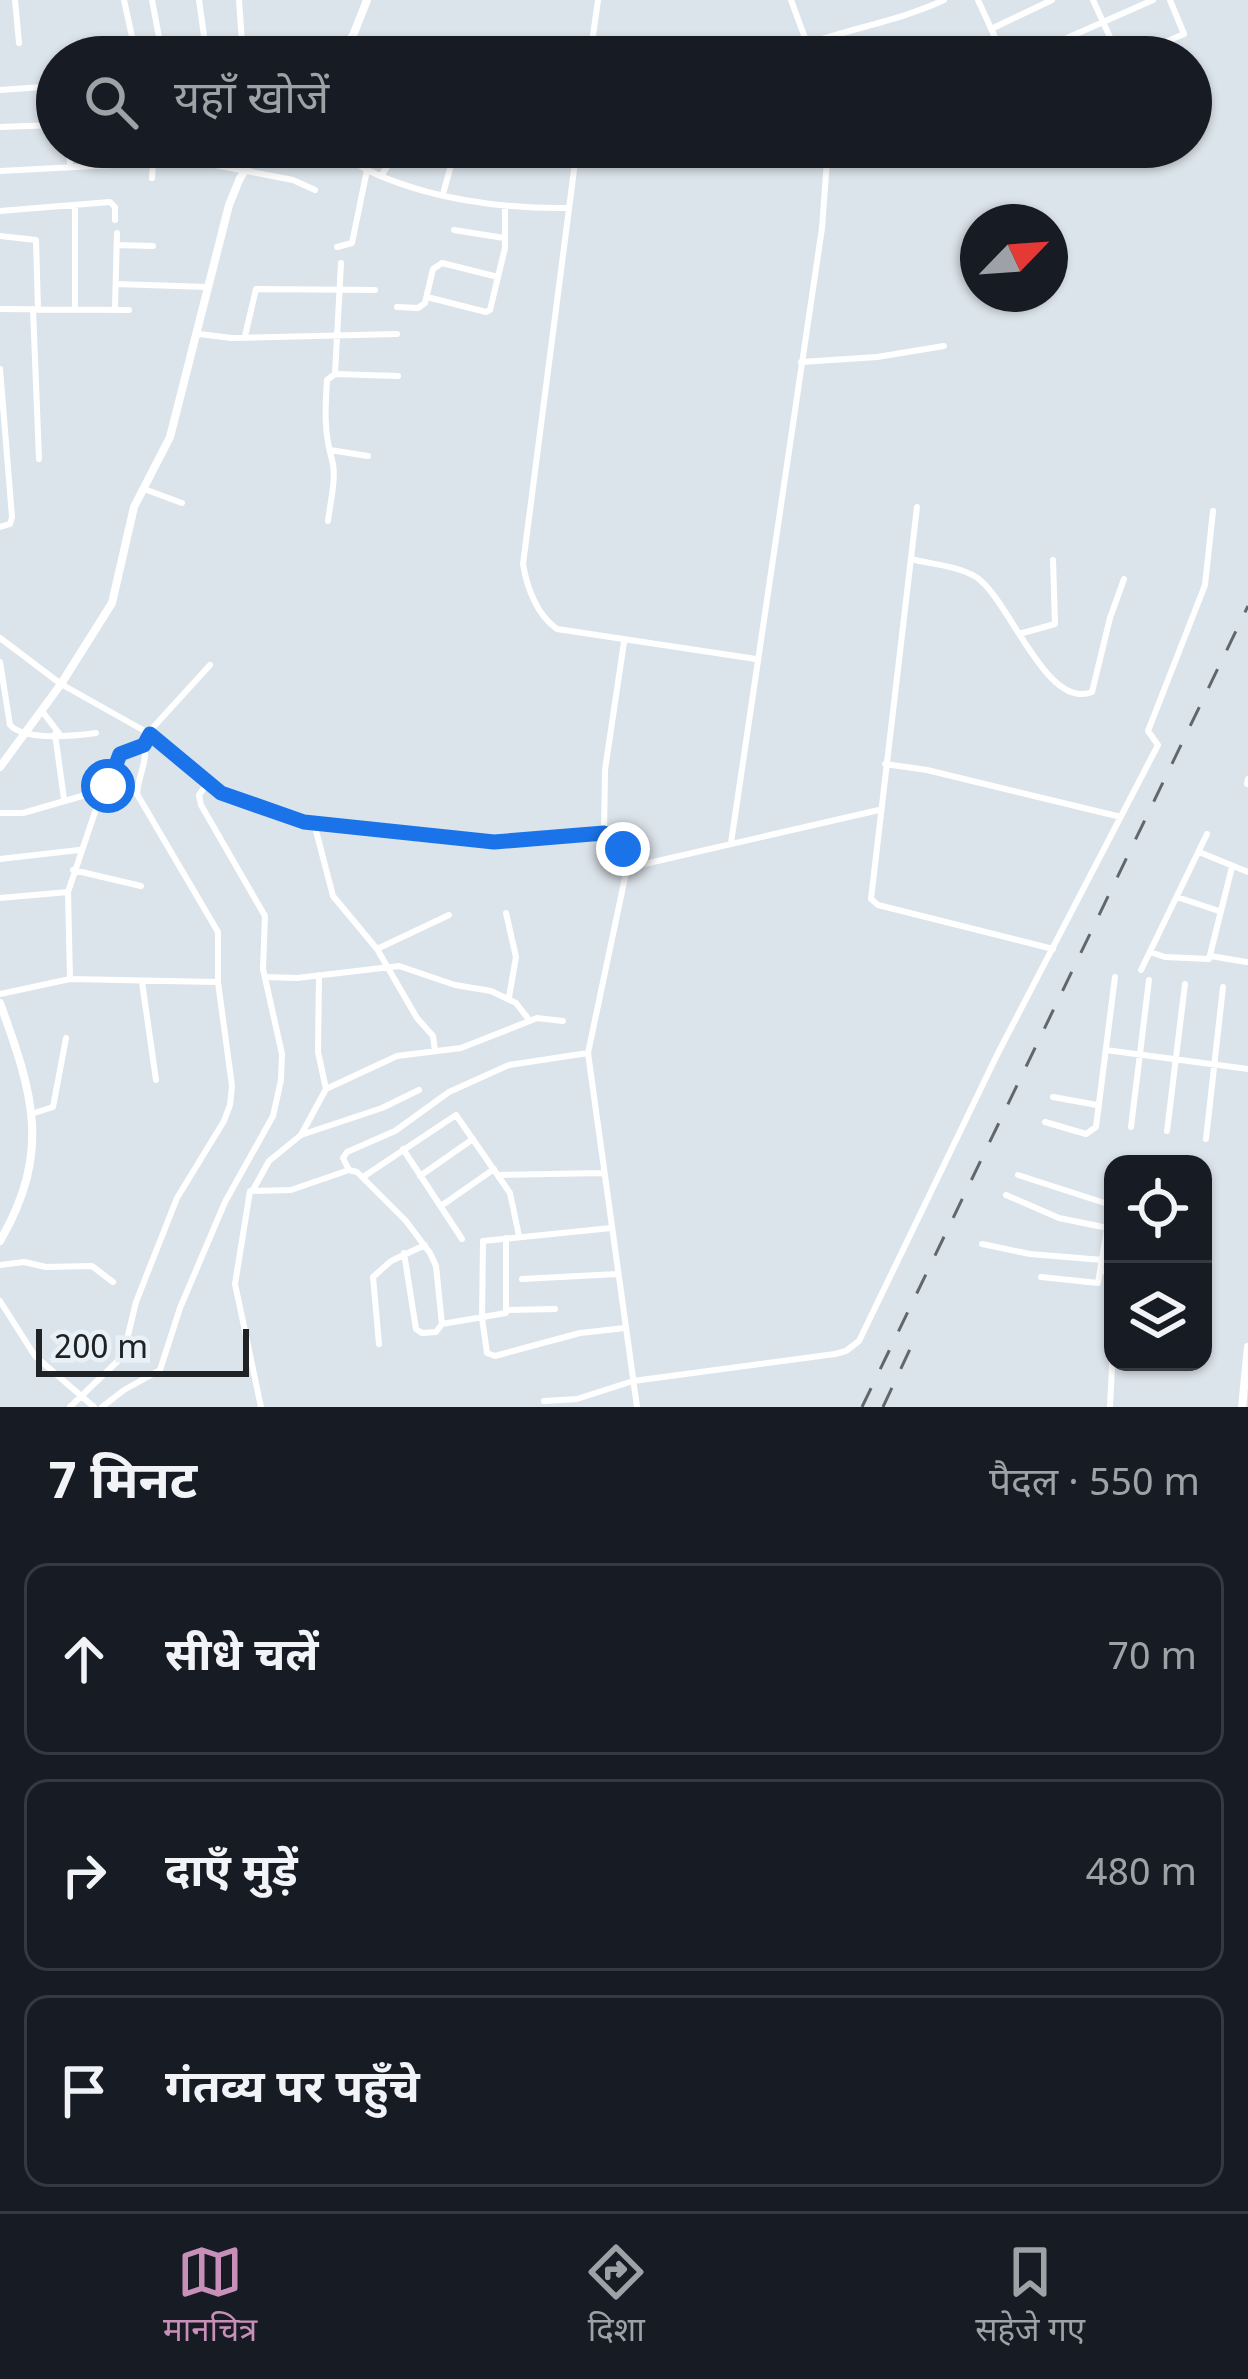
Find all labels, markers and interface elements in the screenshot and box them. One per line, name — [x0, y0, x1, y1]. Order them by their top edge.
search box — [36, 36, 1212, 168]
icon: search — [78, 69, 144, 135]
text: यहाँ खोजें — [174, 73, 329, 131]
north arrow — [960, 204, 1068, 312]
route start — [81, 759, 135, 813]
route end — [596, 822, 650, 876]
map controls — [1104, 1155, 1212, 1371]
button: locate — [1104, 1155, 1212, 1263]
button: layers — [1104, 1263, 1212, 1371]
scale bar — [36, 1323, 249, 1376]
text: 200 m — [54, 1328, 148, 1371]
text: 7 मिनट — [48, 1452, 197, 1519]
text: पैदल · 550 m — [989, 1460, 1200, 1511]
icon: ahead — [51, 1626, 117, 1692]
text: सीधे चलें — [165, 1630, 319, 1688]
text: 70 m — [1107, 1634, 1197, 1685]
icon: right — [51, 1842, 117, 1908]
text: दाएँ मुड़ें — [165, 1846, 298, 1904]
text: 480 m — [1086, 1850, 1197, 1901]
icon: arrive — [51, 2058, 117, 2124]
text: गंतव्य पर पहुँचे — [165, 2062, 420, 2120]
tab: मानचित्र — [163, 2239, 257, 2354]
tab: दिशा — [583, 2239, 649, 2354]
tab: सहेजे गए — [975, 2239, 1085, 2354]

